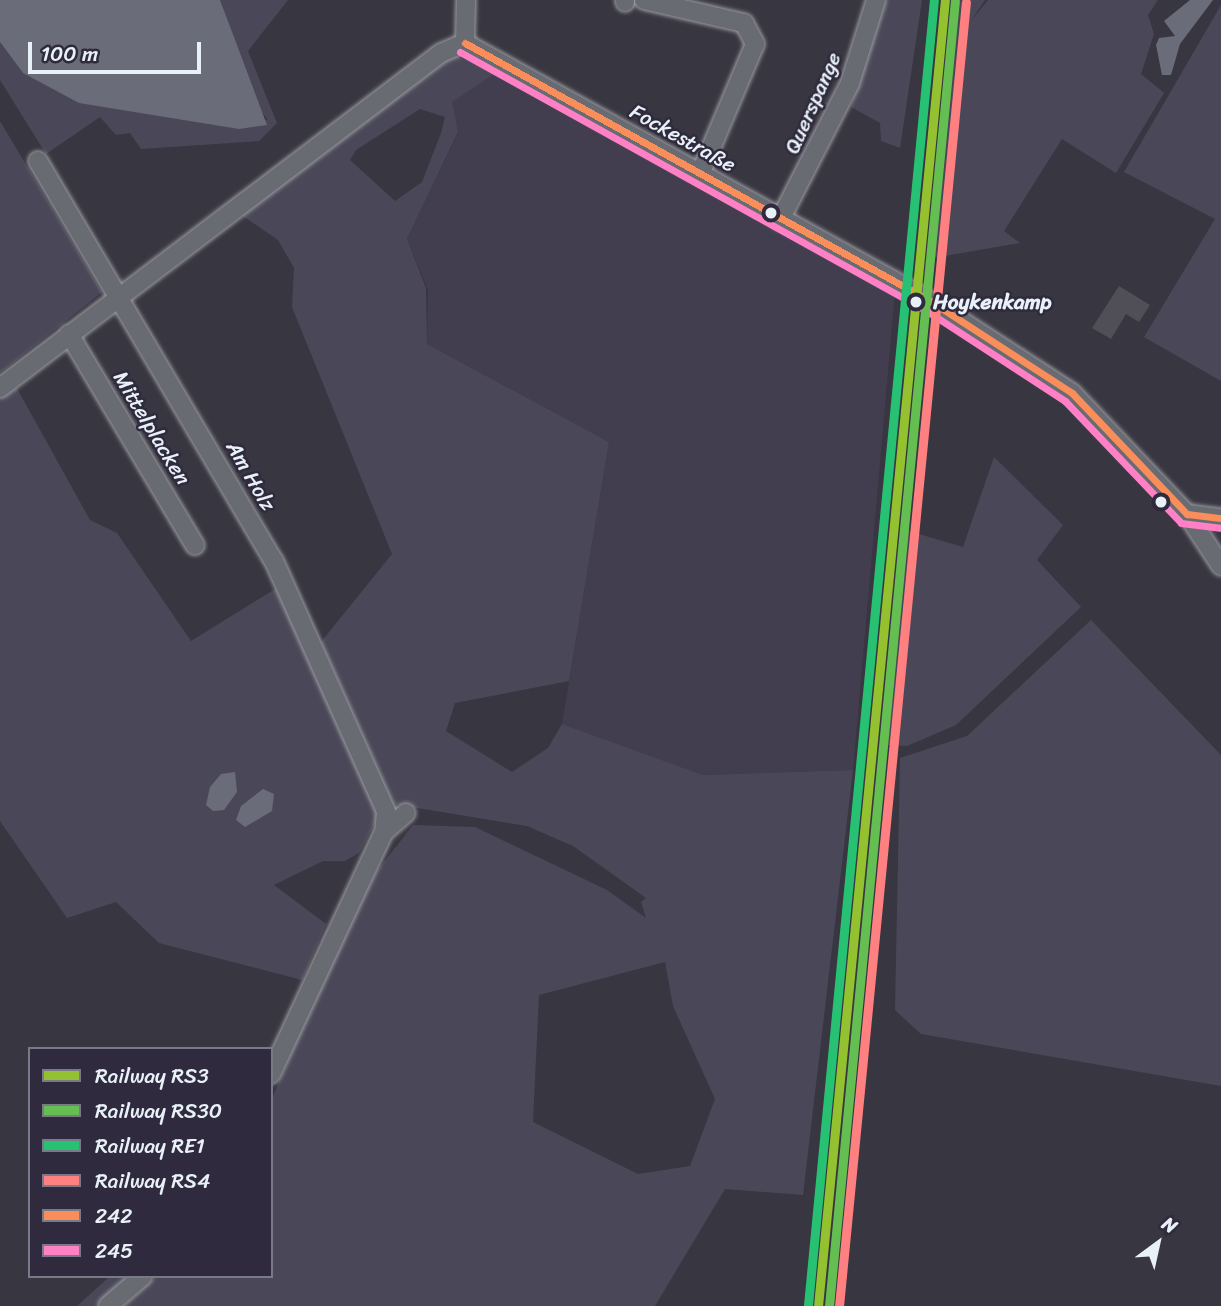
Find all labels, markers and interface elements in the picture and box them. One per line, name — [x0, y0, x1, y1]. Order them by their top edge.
scale bar — [32, 28, 205, 72]
text: 100 m — [41, 35, 98, 73]
street label: Querspange — [779, 48, 847, 158]
street label: Fockestraße — [626, 99, 740, 177]
unlabelled marker — [764, 206, 778, 220]
place label: Hoykenkamp — [933, 289, 1052, 315]
marker: Hoykenkamp — [905, 291, 927, 313]
street label: Mittelplacken — [108, 366, 196, 490]
street label: Am Holz — [221, 436, 281, 516]
unlabelled marker — [1154, 495, 1168, 509]
legend — [28, 1047, 273, 1278]
text: Railway RS3 — [95, 1057, 209, 1095]
text: Railway RS30 — [95, 1092, 222, 1130]
text: Railway RE1 — [95, 1127, 205, 1165]
text: Railway RS4 — [95, 1162, 210, 1200]
text: 242 — [95, 1197, 132, 1235]
north arrow — [1123, 1208, 1193, 1278]
text: N — [1155, 1208, 1184, 1242]
text: 245 — [95, 1232, 133, 1270]

